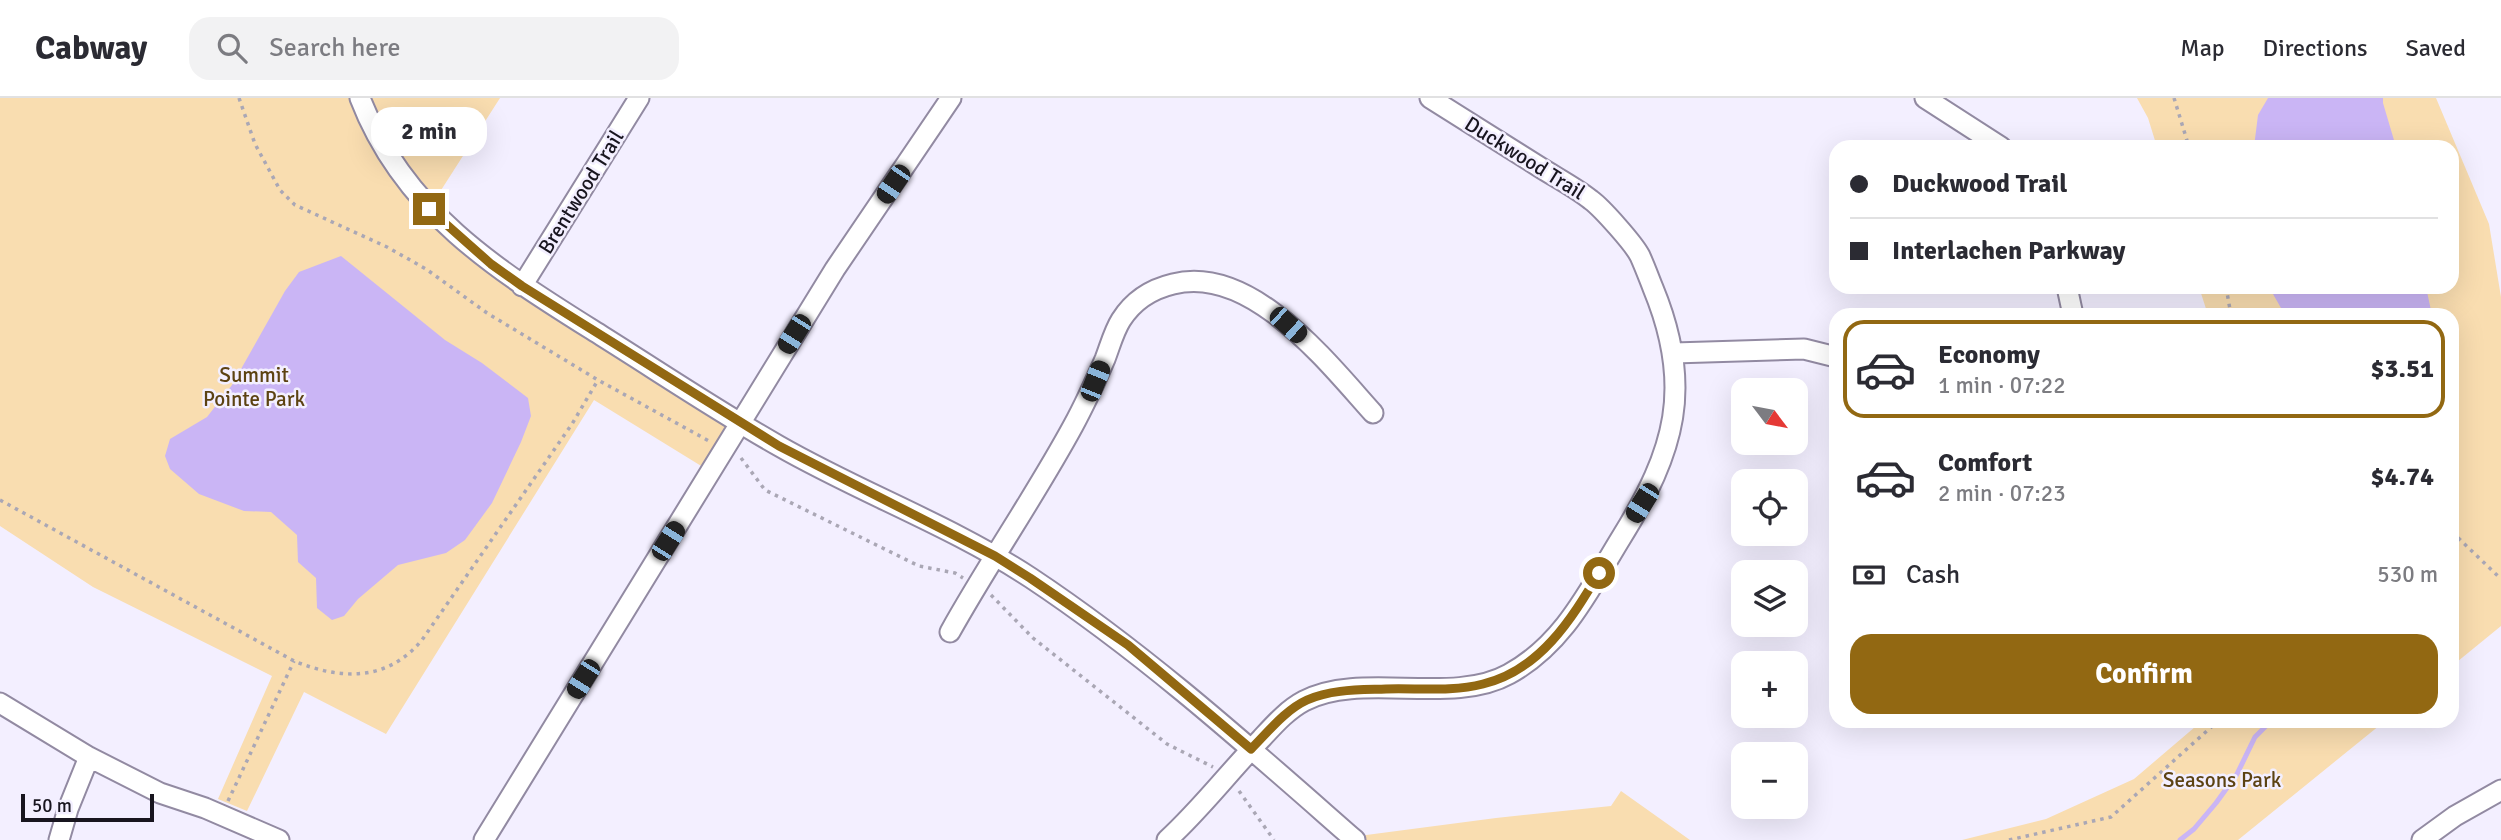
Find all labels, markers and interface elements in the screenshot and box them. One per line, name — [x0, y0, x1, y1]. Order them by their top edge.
search box — [189, 17, 679, 80]
text: Cabway — [35, 28, 147, 69]
icon: search — [213, 29, 251, 67]
text: Search here — [269, 32, 400, 64]
text: Map — [2180, 33, 2225, 63]
text: Directions — [2263, 33, 2368, 63]
text: Saved — [2406, 33, 2466, 63]
callout: 2 min — [371, 108, 487, 156]
street label: Duckwood Trail — [1460, 111, 1590, 205]
text: 2 min — [401, 117, 457, 146]
street label: Brentwood Trail — [533, 125, 629, 259]
car — [873, 161, 914, 207]
text: Duckwood Trail — [1892, 168, 2067, 200]
route end — [413, 193, 445, 225]
text: Interlachen Parkway — [1892, 235, 2125, 267]
car — [1266, 303, 1311, 347]
car — [774, 311, 815, 357]
icon: car — [1854, 338, 1917, 401]
text: Economy — [1938, 339, 2040, 371]
text: $3.51 — [2370, 353, 2434, 385]
car — [1078, 358, 1113, 404]
park label: Summit Pointe Park — [203, 362, 305, 412]
text: 1 min · 07:22 — [1938, 371, 2066, 400]
north arrow — [1731, 378, 1808, 455]
map controls — [1731, 378, 1808, 819]
icon: car — [1854, 446, 1917, 509]
text: Comfort — [1938, 447, 2032, 479]
text: $4.74 — [2370, 461, 2434, 493]
button: locate — [1731, 469, 1808, 546]
text: 2 min · 07:23 — [1938, 479, 2066, 508]
car — [1622, 480, 1663, 526]
car — [648, 518, 689, 564]
icon: cash — [1850, 556, 1888, 594]
route start — [1583, 557, 1615, 589]
text: Cash — [1906, 559, 1960, 591]
button: layers — [1731, 560, 1808, 637]
text: 530 m — [2377, 560, 2438, 589]
button: Confirm — [1850, 634, 2438, 714]
button: + — [1731, 651, 1808, 728]
car — [563, 656, 604, 702]
button: − — [1731, 742, 1808, 819]
park label: Seasons Park — [2163, 767, 2282, 793]
scale bar — [21, 791, 154, 823]
text: 50 m — [32, 794, 72, 818]

